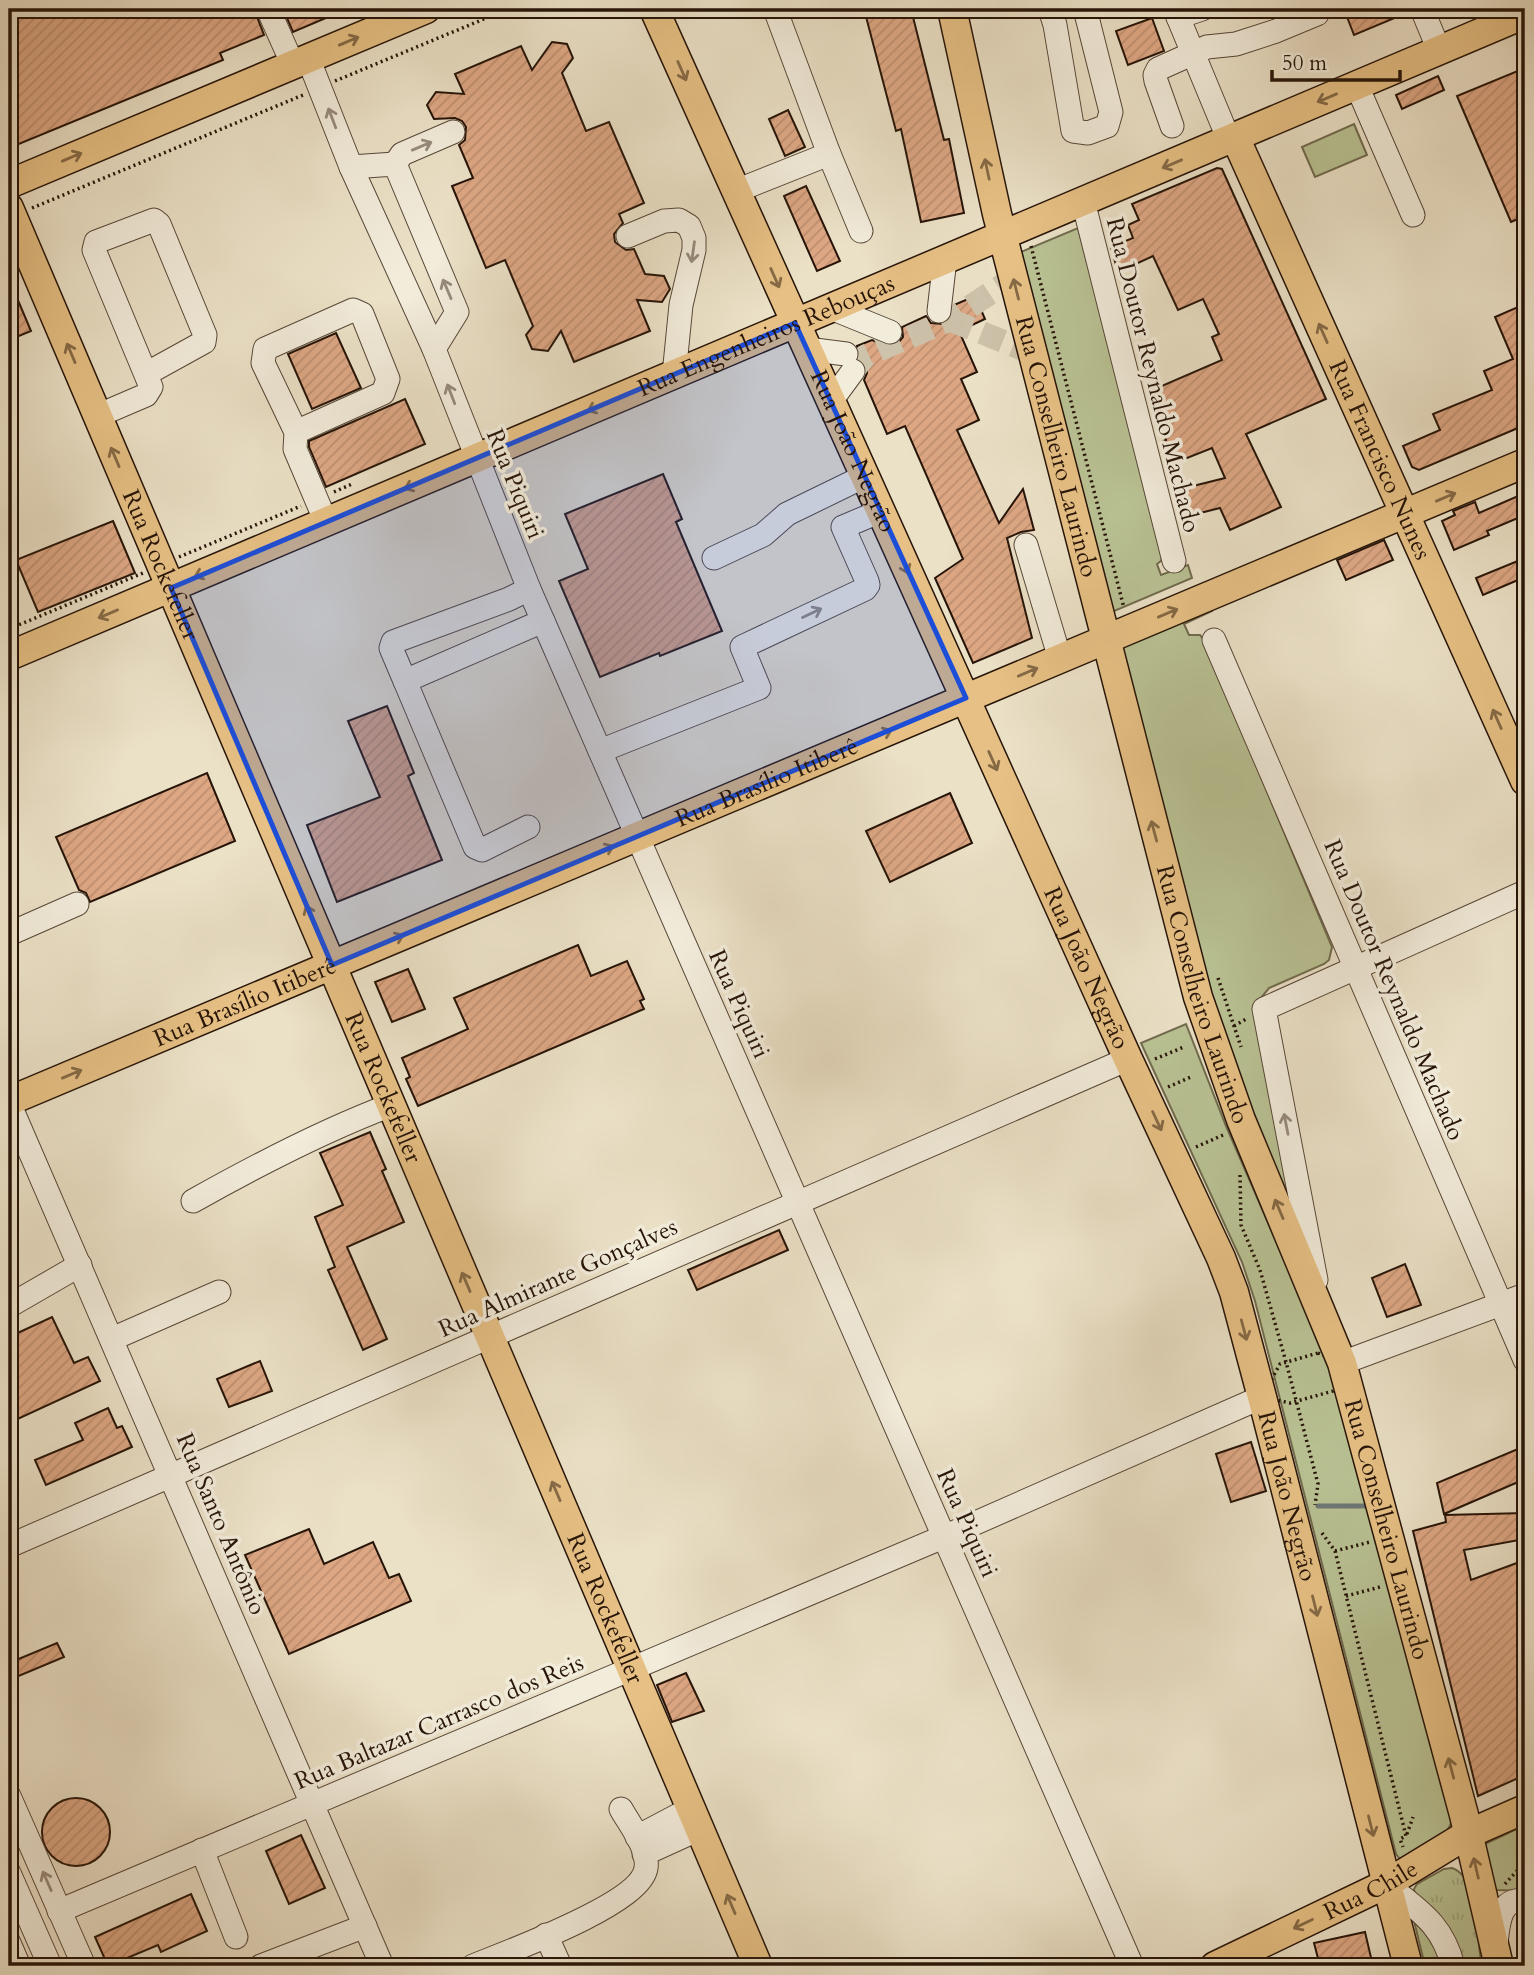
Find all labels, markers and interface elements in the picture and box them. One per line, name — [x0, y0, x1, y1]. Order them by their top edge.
one-way arrow — [338, 34, 360, 47]
scale bar — [1272, 38, 1399, 82]
text: 50 m — [1282, 49, 1327, 78]
one-way arrow — [676, 60, 689, 81]
one-way arrow — [1317, 92, 1338, 105]
one-way arrow — [325, 108, 338, 130]
one-way arrow — [411, 138, 433, 151]
one-way arrow — [60, 150, 82, 163]
one-way arrow — [980, 158, 993, 181]
one-way arrow — [1162, 158, 1183, 171]
street label: Rua Doutor Reynaldo Machado — [1098, 214, 1208, 536]
one-way arrow — [686, 240, 699, 263]
street label: Rua Engenheiros Rebouças — [632, 266, 899, 404]
one-way arrow — [769, 267, 782, 288]
one-way arrow — [1009, 278, 1022, 300]
one-way arrow — [440, 279, 453, 301]
street label: Rua Conselheiro Laurindo — [1007, 312, 1106, 581]
one-way arrow — [1316, 323, 1329, 344]
one-way arrow — [63, 343, 76, 365]
street label: Rua Francisco Nunes — [1321, 355, 1440, 565]
street label: Rua João Negrão — [803, 365, 905, 537]
one-way arrow — [444, 384, 457, 406]
one-way arrow — [587, 401, 608, 414]
street label: Rua Piquiri — [478, 424, 552, 544]
one-way arrow — [108, 447, 121, 468]
one-way arrow — [404, 479, 425, 492]
street label: Rua Rockefeller — [114, 484, 208, 646]
one-way arrow — [1434, 489, 1456, 502]
one-way arrow — [898, 553, 911, 574]
one-way arrow — [194, 567, 216, 580]
one-way arrow — [801, 606, 822, 620]
one-way arrow — [1157, 606, 1179, 619]
one-way arrow — [98, 608, 119, 621]
one-way arrow — [1017, 665, 1039, 678]
one-way arrow — [1490, 709, 1503, 730]
one-way arrow — [870, 727, 892, 740]
street label: Rua Brasílio Itiberê — [670, 729, 863, 835]
one-way arrow — [987, 750, 1000, 771]
one-way arrow — [1147, 820, 1160, 842]
street label: Rua Doutor Reynaldo Machado — [1316, 835, 1472, 1145]
one-way arrow — [593, 843, 614, 856]
street label: Rua Conselheiro Laurindo — [1148, 862, 1257, 1128]
street label: Rua João Negrão — [1036, 881, 1138, 1054]
one-way arrow — [303, 905, 316, 926]
one-way arrow — [383, 931, 405, 944]
street label: Rua Piquiri — [700, 944, 778, 1064]
street label: Rua Brasílio Itiberê — [149, 949, 341, 1055]
street label: Rua Rockefeller — [337, 1007, 431, 1168]
one-way arrow — [60, 1067, 82, 1080]
one-way arrow — [1151, 1110, 1164, 1131]
one-way arrow — [1279, 1113, 1292, 1136]
one-way arrow — [1272, 1199, 1285, 1220]
street label: Rua Almirante Gonçalves — [433, 1210, 683, 1346]
one-way arrow — [459, 1272, 472, 1293]
one-way arrow — [1238, 1318, 1251, 1341]
street label: Rua Conselheiro Laurindo — [1336, 1395, 1438, 1663]
street label: Rua João Negrão — [1250, 1407, 1325, 1585]
street label: Rua Santo Antônio — [168, 1428, 274, 1620]
street label: Rua Piquiri — [928, 1463, 1006, 1583]
one-way arrow — [548, 1481, 561, 1502]
street label: Rua Rockefeller — [559, 1528, 652, 1689]
one-way arrow — [1309, 1594, 1322, 1616]
street label: Rua Baltazar Carrasco dos Reis — [289, 1646, 589, 1798]
one-way arrow — [1444, 1757, 1457, 1780]
one-way arrow — [1365, 1814, 1378, 1837]
street label: Rua Chile — [1318, 1852, 1424, 1928]
one-way arrow — [1469, 1857, 1483, 1880]
one-way arrow — [40, 1871, 53, 1893]
one-way arrow — [724, 1893, 737, 1915]
one-way arrow — [1293, 1918, 1314, 1931]

